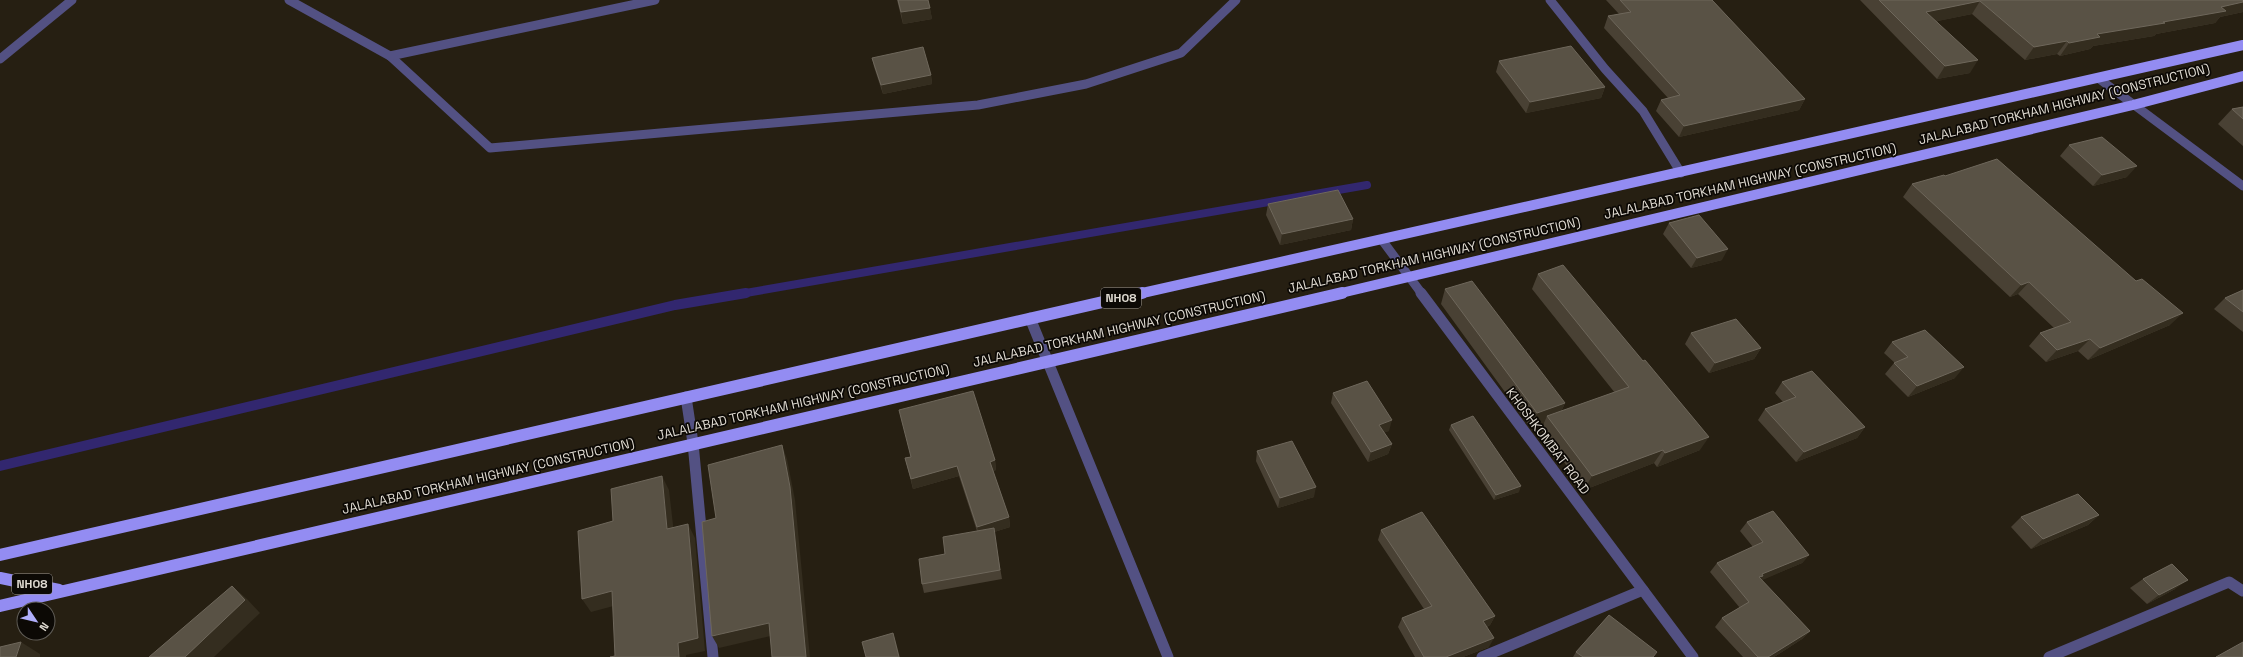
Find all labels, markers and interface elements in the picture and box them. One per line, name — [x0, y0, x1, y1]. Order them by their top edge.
street label: JALALABAD TORKHAM HIGHWAY (CONSTRUCTION) — [1917, 59, 2212, 148]
street label: JALALABAD TORKHAM HIGHWAY (CONSTRUCTION) — [1602, 139, 1898, 223]
street label: JALALABAD TORKHAM HIGHWAY (CONSTRUCTION) — [1286, 213, 1582, 297]
street label: JALALABAD TORKHAM HIGHWAY (CONSTRUCTION) — [971, 287, 1267, 371]
road number: NH08 — [1101, 288, 1141, 308]
street label: JALALABAD TORKHAM HIGHWAY (CONSTRUCTION) — [655, 360, 951, 444]
street label: KHOSHKOMBAT ROAD — [1502, 384, 1594, 498]
street label: JALALABAD TORKHAM HIGHWAY (CONSTRUCTION) — [340, 434, 636, 518]
road number: NH08 — [12, 574, 52, 594]
north arrow — [16, 601, 56, 641]
text: N — [36, 620, 52, 634]

